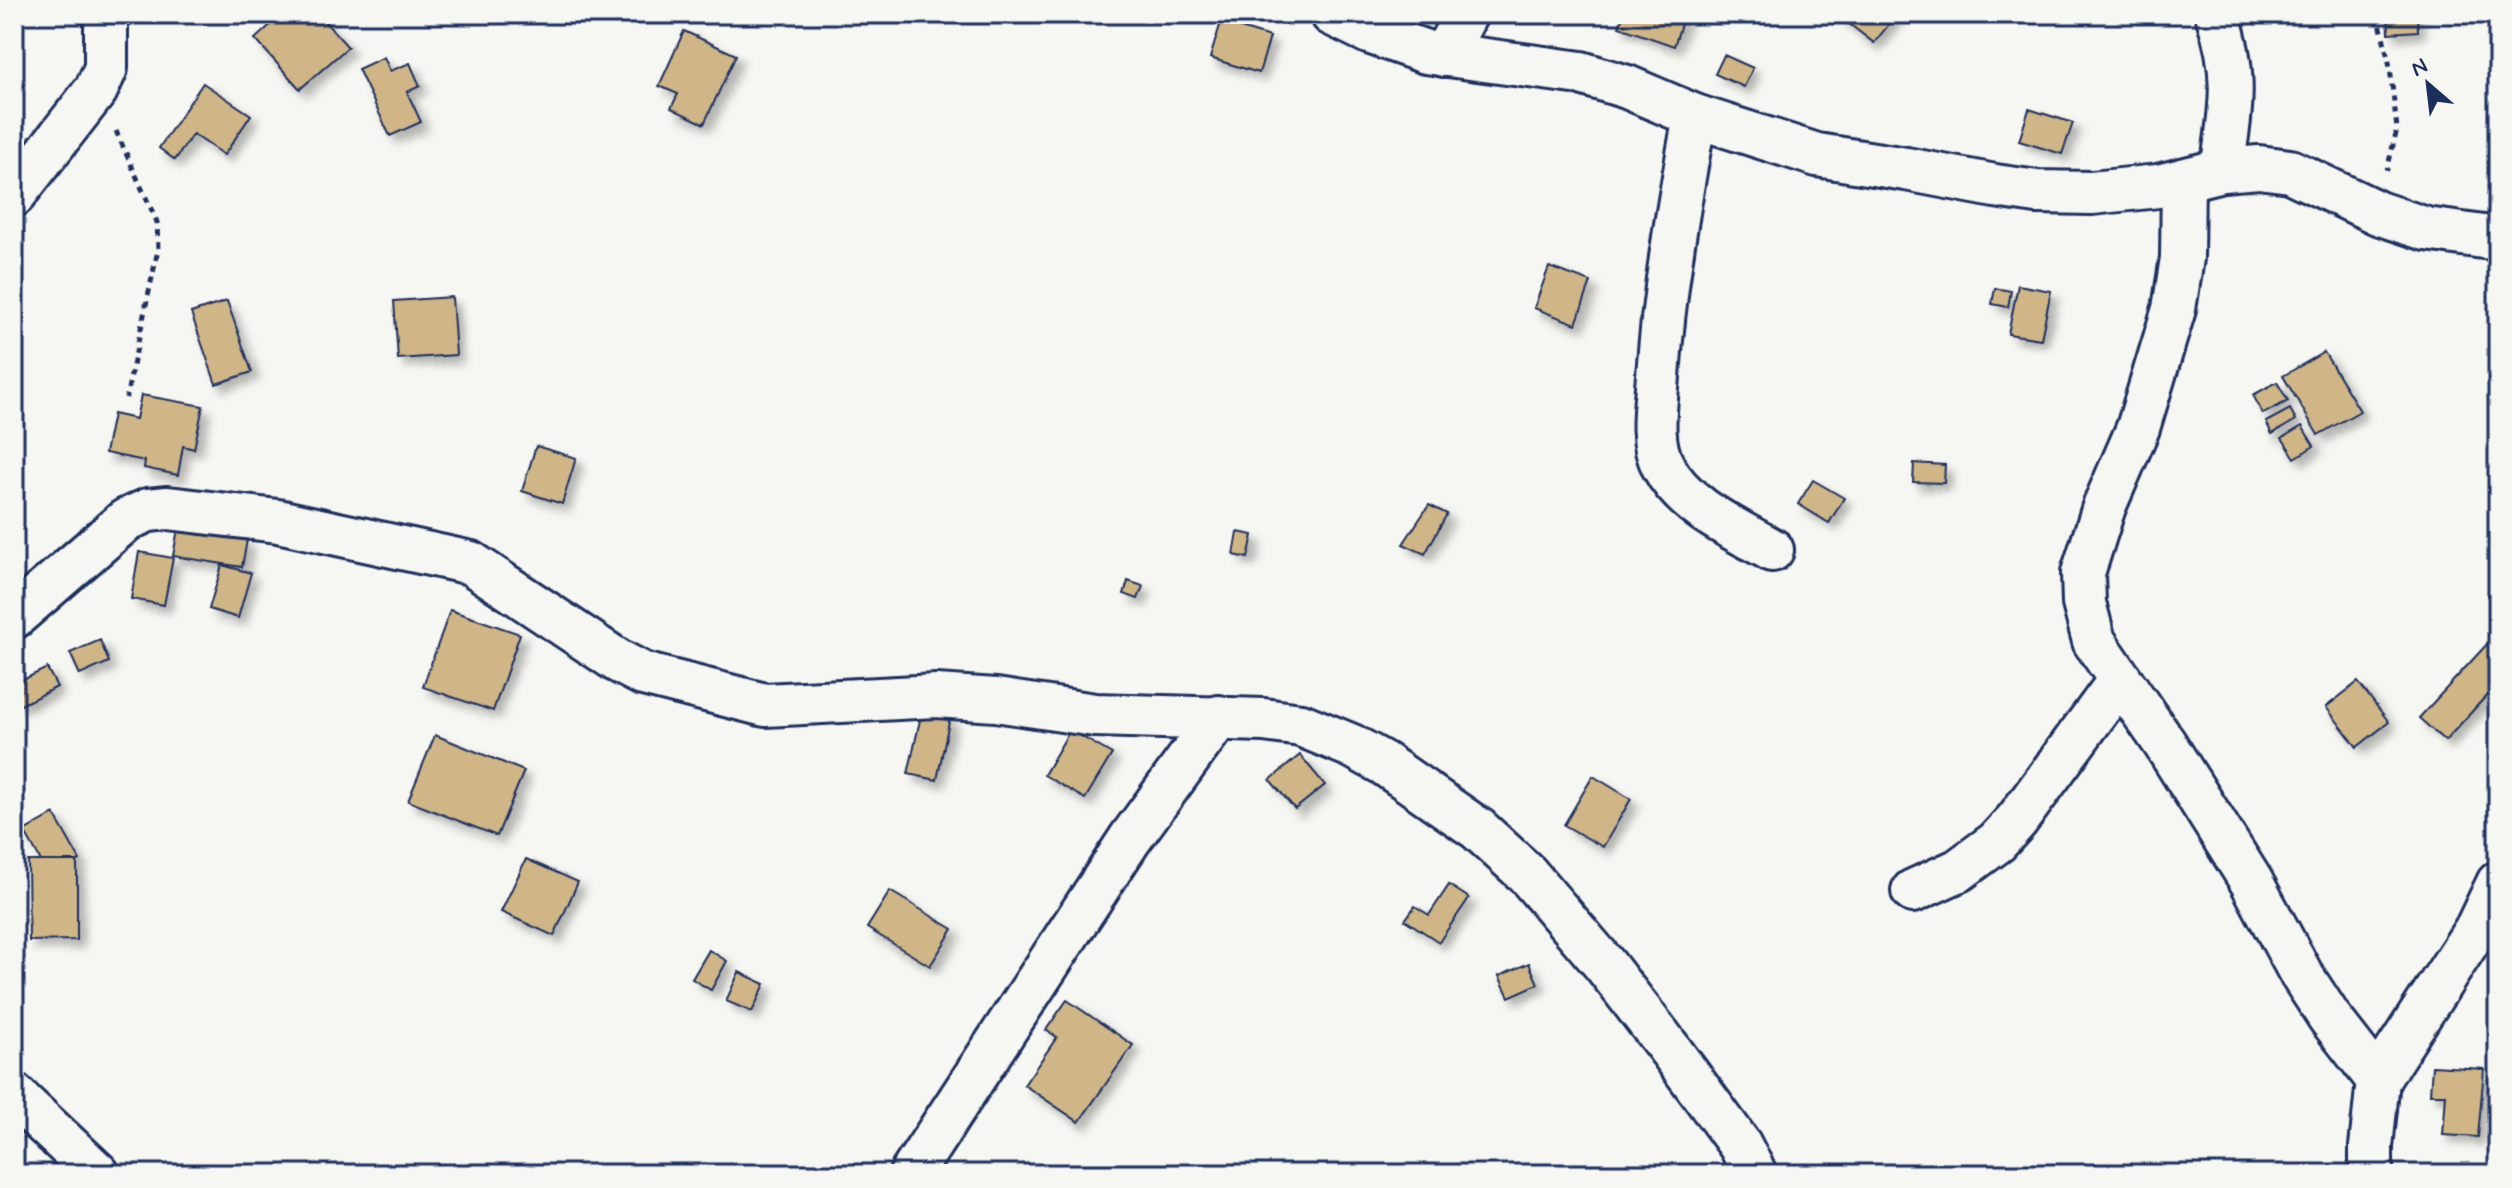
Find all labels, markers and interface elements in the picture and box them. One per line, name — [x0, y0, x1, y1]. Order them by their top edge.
north arrow — [2388, 44, 2468, 124]
text: N — [2407, 52, 2433, 84]

